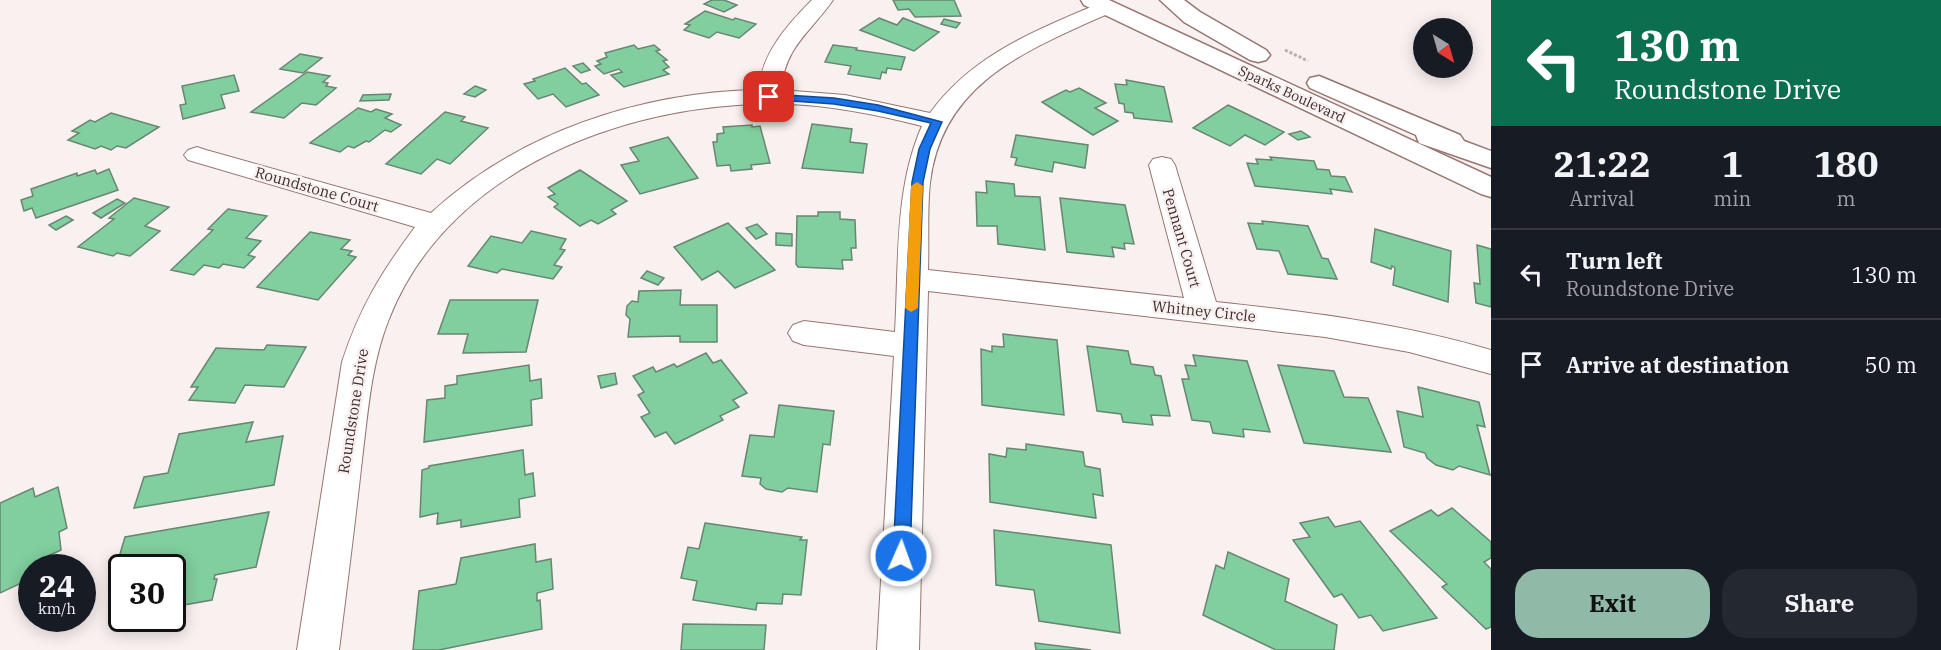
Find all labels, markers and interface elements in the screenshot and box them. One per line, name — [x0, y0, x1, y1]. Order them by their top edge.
north arrow — [1413, 18, 1473, 78]
map controls — [1413, 18, 1473, 78]
text: 130 m — [1614, 18, 1740, 73]
icon: left — [1515, 24, 1593, 102]
street label: Sparks Boulevard — [1235, 61, 1349, 127]
pin — [743, 71, 794, 122]
text: Roundstone Drive — [1614, 71, 1841, 106]
icon: arrive — [752, 80, 785, 113]
text: 21:22 — [1553, 140, 1651, 187]
text: 1 — [1721, 140, 1743, 187]
text: 180 — [1814, 140, 1879, 187]
street label: Roundstone Court — [253, 162, 381, 216]
text: Arrival — [1570, 185, 1635, 212]
text: min — [1713, 185, 1751, 212]
text: m — [1837, 185, 1856, 212]
street label: Pennant Court — [1159, 186, 1205, 290]
text: Turn left — [1566, 246, 1662, 275]
icon: left — [1515, 258, 1548, 291]
text: 130 m — [1851, 260, 1917, 289]
text: Roundstone Drive — [1566, 275, 1734, 302]
street label: Whitney Circle — [1151, 296, 1257, 326]
street label: Roundstone Drive — [334, 347, 372, 475]
icon: arrive — [1515, 348, 1548, 381]
text: Arrive at destination — [1566, 350, 1789, 379]
text: 50 m — [1865, 350, 1917, 379]
position arrow — [869, 524, 933, 588]
speed limit sign: 30 — [108, 554, 186, 632]
text: 24 — [39, 566, 75, 605]
button: Exit — [1515, 569, 1710, 638]
button: Share — [1722, 569, 1917, 638]
text: km/h — [38, 599, 76, 618]

